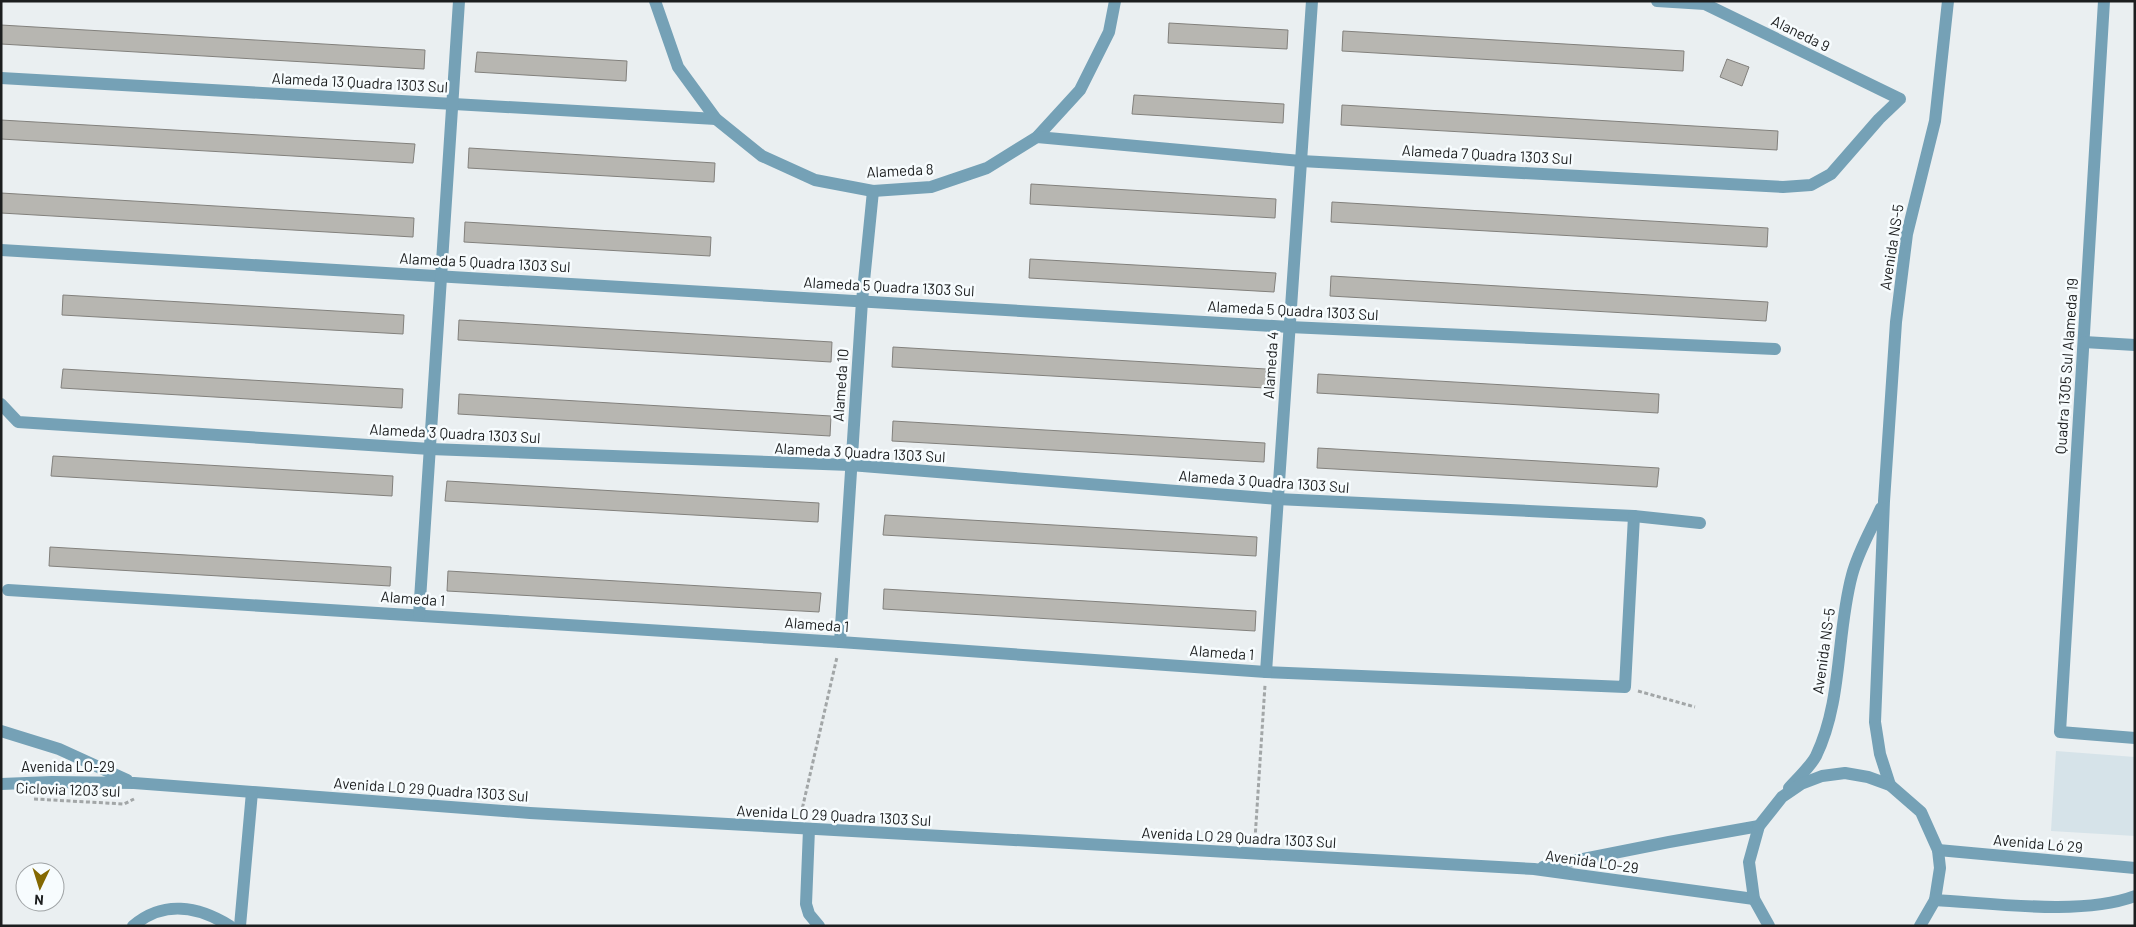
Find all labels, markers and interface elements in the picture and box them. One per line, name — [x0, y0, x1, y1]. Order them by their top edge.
street label: Alaneda 9 — [1769, 11, 1833, 55]
street label: Alameda 13 Quadra 1303 Sul — [271, 68, 449, 96]
street label: Alameda 7 Quadra 1303 Sul — [1401, 141, 1573, 167]
street label: Alameda 8 — [866, 159, 934, 181]
street label: Avenida NS-5 — [1875, 203, 1907, 291]
street label: Alameda 5 Quadra 1303 Sul — [399, 249, 571, 275]
street label: Alameda 5 Quadra 1303 Sul — [803, 273, 975, 299]
street label: Quadra 1305 Sul Alameda 19 — [2051, 277, 2081, 455]
street label: Alameda 5 Quadra 1303 Sul — [1207, 297, 1379, 323]
street label: Alameda 4 — [1259, 331, 1281, 399]
street label: Alameda 10 — [828, 348, 852, 422]
street label: Alameda 3 Quadra 1303 Sul — [369, 420, 541, 446]
street label: Alameda 3 Quadra 1303 Sul — [774, 439, 946, 465]
street label: Alameda 3 Quadra 1303 Sul — [1178, 466, 1350, 496]
street label: Alameda 1 — [380, 587, 446, 609]
street label: Avenida NS-5 — [1808, 607, 1838, 695]
street label: Alameda 1 — [784, 613, 850, 635]
street label: Alameda 1 — [1189, 641, 1255, 663]
street label: Avenida LO-29 — [21, 757, 115, 775]
street label: Avenida LO 29 Quadra 1303 Sul — [333, 773, 529, 805]
street label: Ciclovia 1203 sul — [15, 778, 121, 800]
street label: Avenida LO 29 Quadra 1303 Sul — [736, 801, 932, 829]
street label: Avenida LO 29 Quadra 1303 Sul — [1141, 823, 1337, 851]
street label: Avenida Ló 29 — [1993, 830, 2083, 856]
street label: Avenida LO-29 — [1544, 846, 1640, 876]
north arrow — [15, 862, 65, 912]
text: N — [34, 892, 44, 909]

